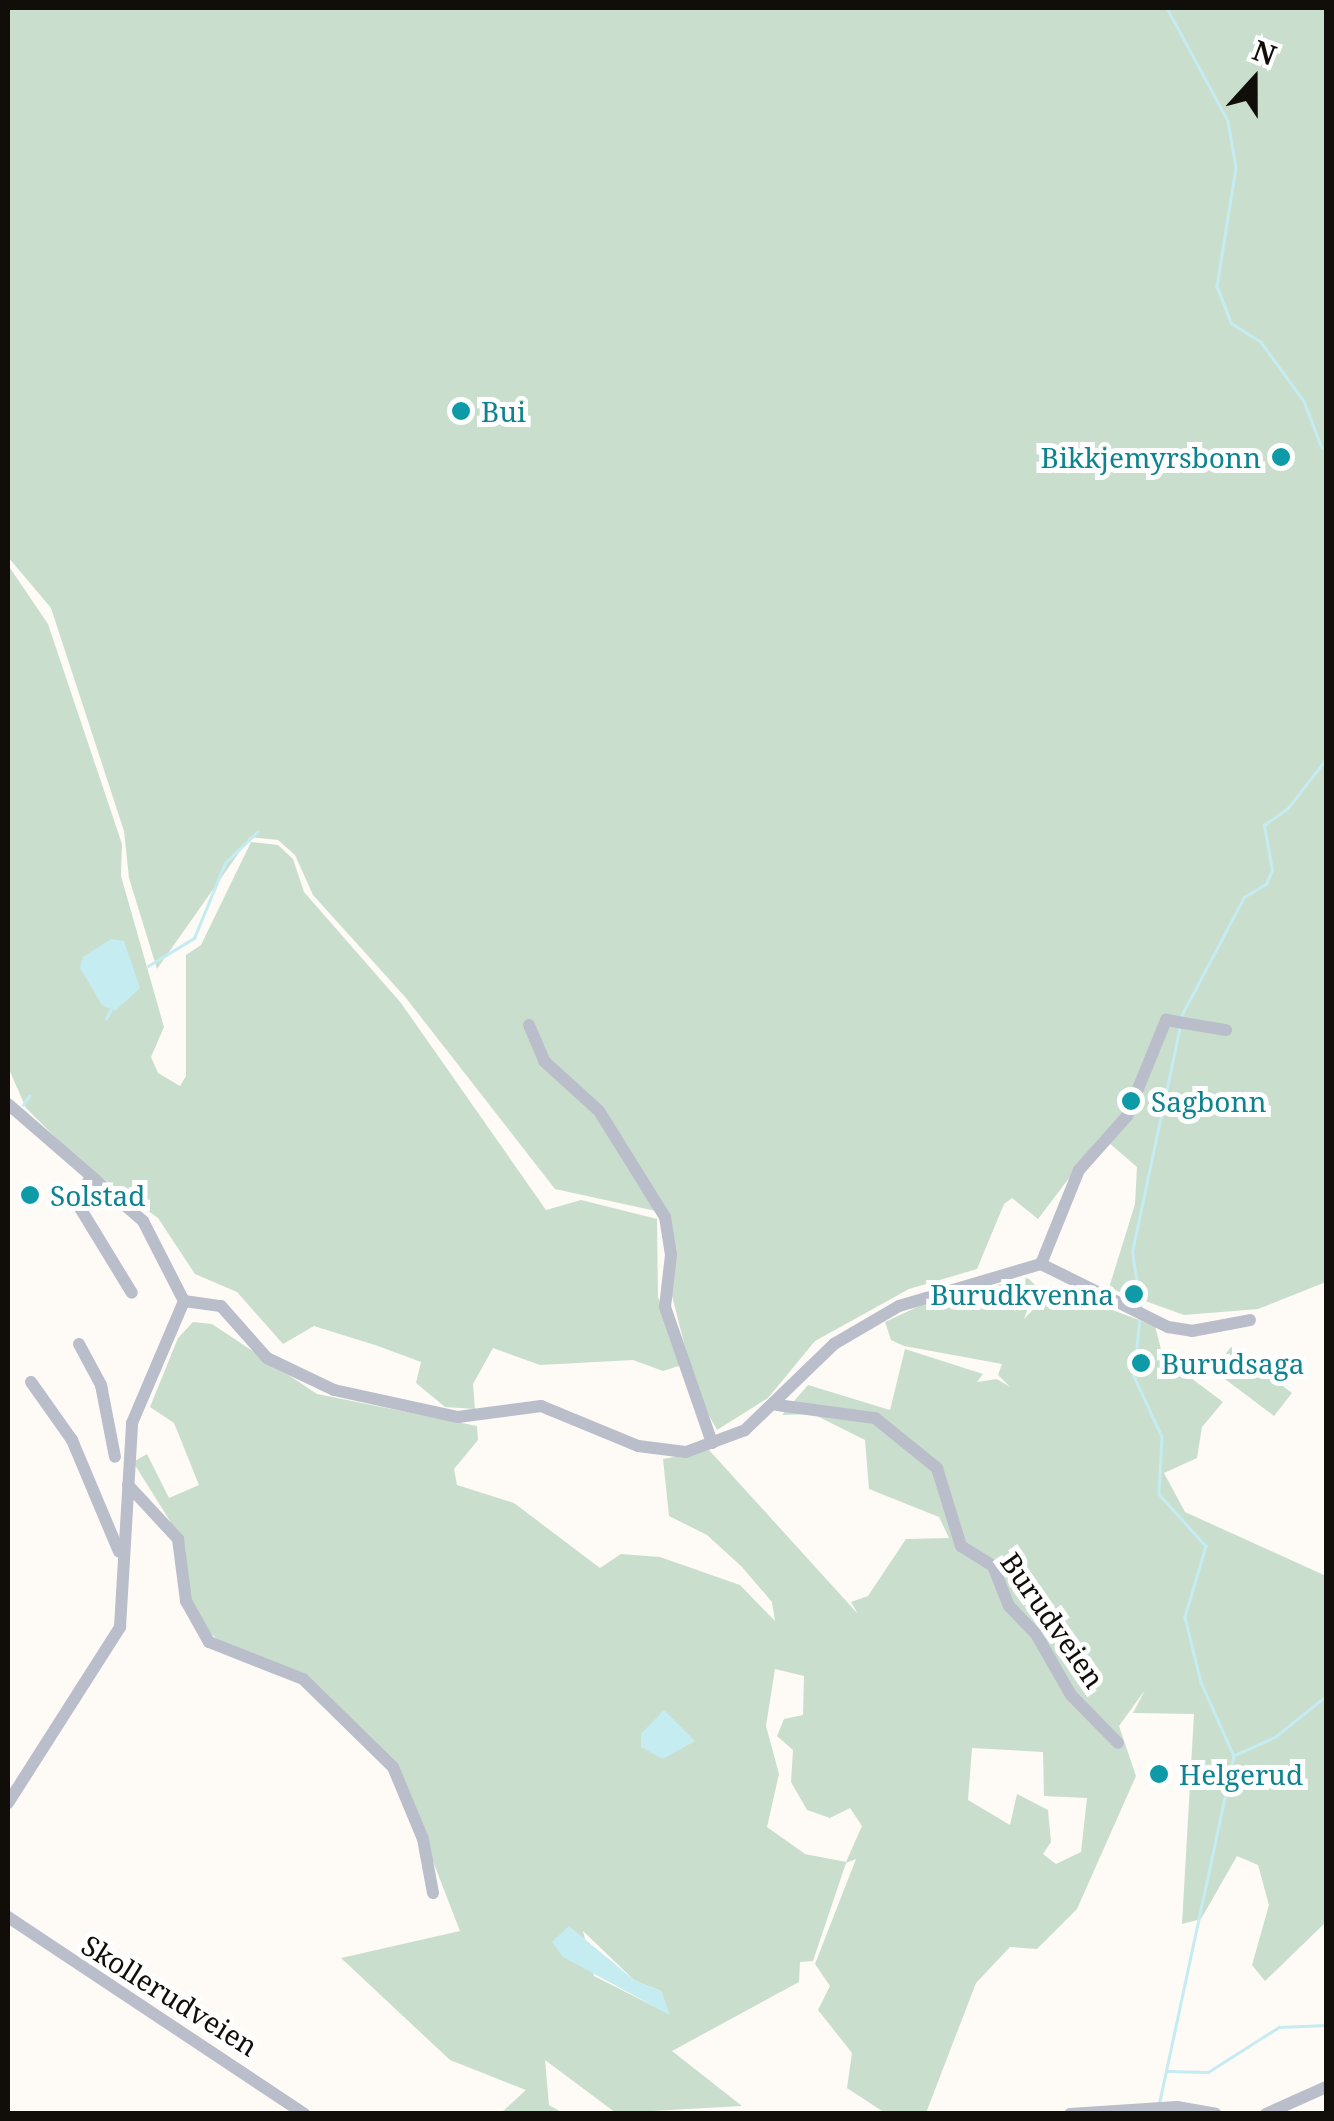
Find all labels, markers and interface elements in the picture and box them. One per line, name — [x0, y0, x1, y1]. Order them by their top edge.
north arrow — [1204, 30, 1304, 130]
text: N — [1248, 30, 1282, 74]
place label: Bui — [481, 394, 526, 428]
marker: Bui — [450, 400, 472, 422]
place label: Bikkjemyrsbonn — [1041, 440, 1261, 474]
marker: Bikkjemyrsbonn — [1270, 446, 1292, 468]
place label: Sagbonn — [1151, 1084, 1267, 1118]
marker: Sagbonn — [1120, 1090, 1142, 1112]
place label: Solstad — [50, 1178, 146, 1212]
marker: Solstad — [19, 1184, 41, 1206]
place label: Burudkvenna — [930, 1277, 1114, 1311]
marker: Burudkvenna — [1123, 1283, 1145, 1305]
place label: Burudsaga — [1161, 1346, 1304, 1380]
marker: Burudsaga — [1130, 1352, 1152, 1374]
street label: Burudveien — [994, 1546, 1112, 1694]
place label: Helgerud — [1179, 1757, 1303, 1791]
marker: Helgerud — [1148, 1763, 1170, 1785]
street label: Skollerudveien — [76, 1928, 264, 2062]

